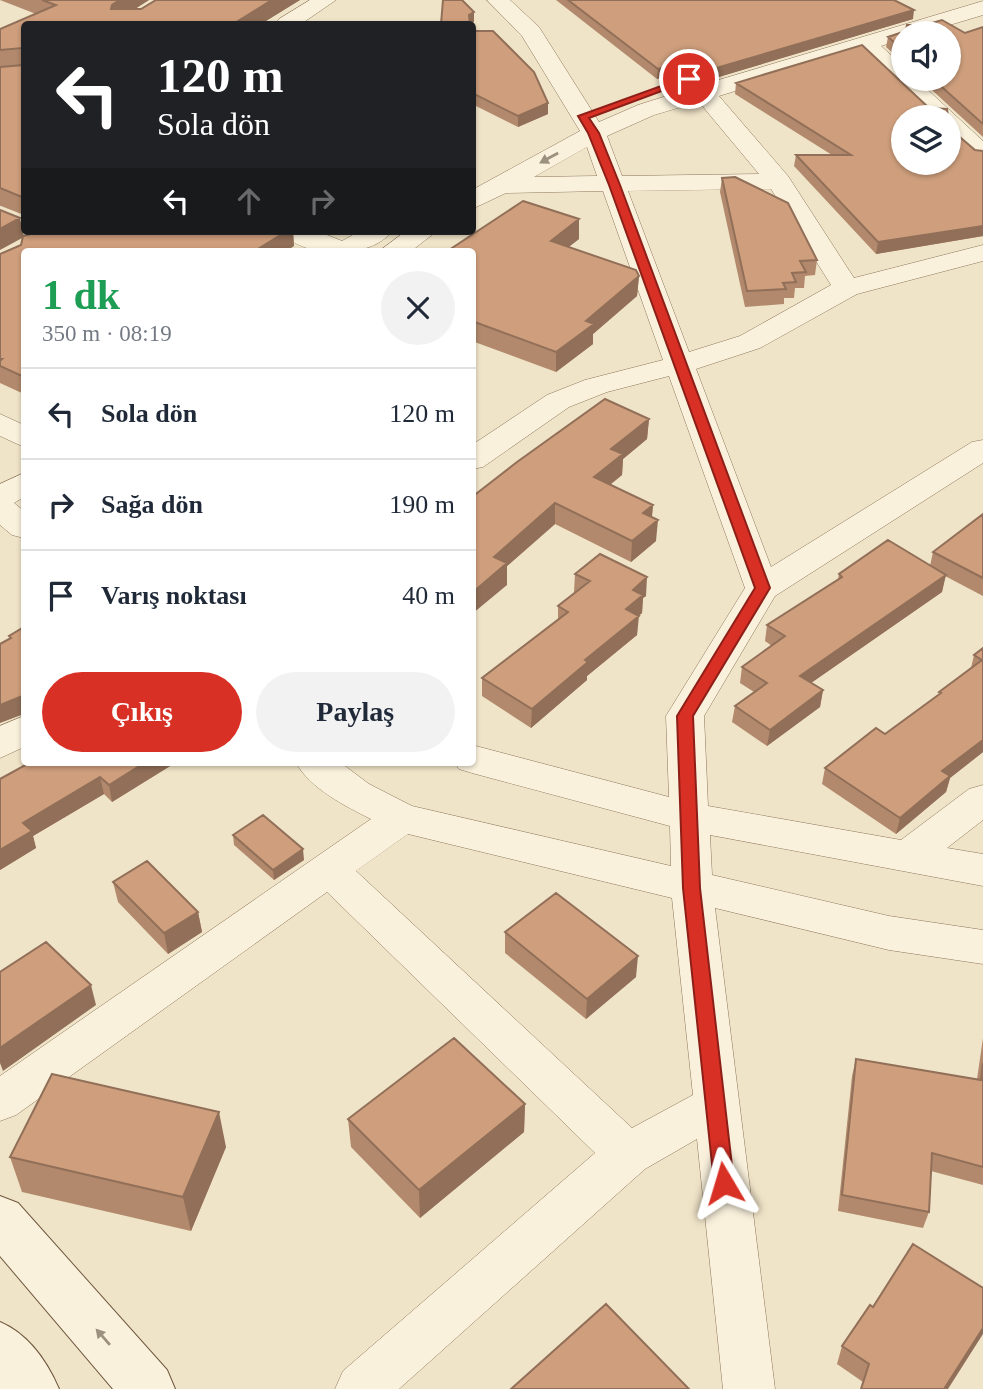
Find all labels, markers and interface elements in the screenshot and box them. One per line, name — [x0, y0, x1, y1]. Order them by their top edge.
map controls — [891, 21, 961, 175]
button: sound — [891, 21, 961, 91]
text: 120 m — [157, 48, 284, 103]
icon: left — [42, 49, 133, 140]
pin — [659, 49, 719, 109]
icon: arrive — [670, 60, 708, 98]
button: layers — [891, 105, 961, 175]
text: Sola dön — [157, 106, 270, 142]
one-way arrow — [540, 152, 559, 164]
icon: left — [157, 182, 195, 220]
icon: ahead — [230, 182, 268, 220]
icon: right — [303, 182, 341, 220]
button: close — [381, 271, 455, 345]
text: 1 dk — [42, 272, 120, 318]
text: 350 m · 08:19 — [42, 321, 172, 346]
icon: left — [42, 395, 80, 433]
text: Sola dön — [101, 399, 197, 428]
text: 120 m — [389, 399, 455, 428]
icon: right — [42, 486, 80, 524]
text: Sağa dön — [101, 490, 203, 519]
text: 190 m — [389, 490, 455, 519]
icon: arrive — [42, 577, 80, 615]
text: Varış noktası — [101, 581, 247, 610]
text: 40 m — [402, 581, 455, 610]
button: Çıkış — [42, 672, 242, 752]
button: Paylaş — [256, 672, 455, 752]
position arrow — [687, 1146, 761, 1220]
one-way arrow — [96, 1329, 111, 1346]

